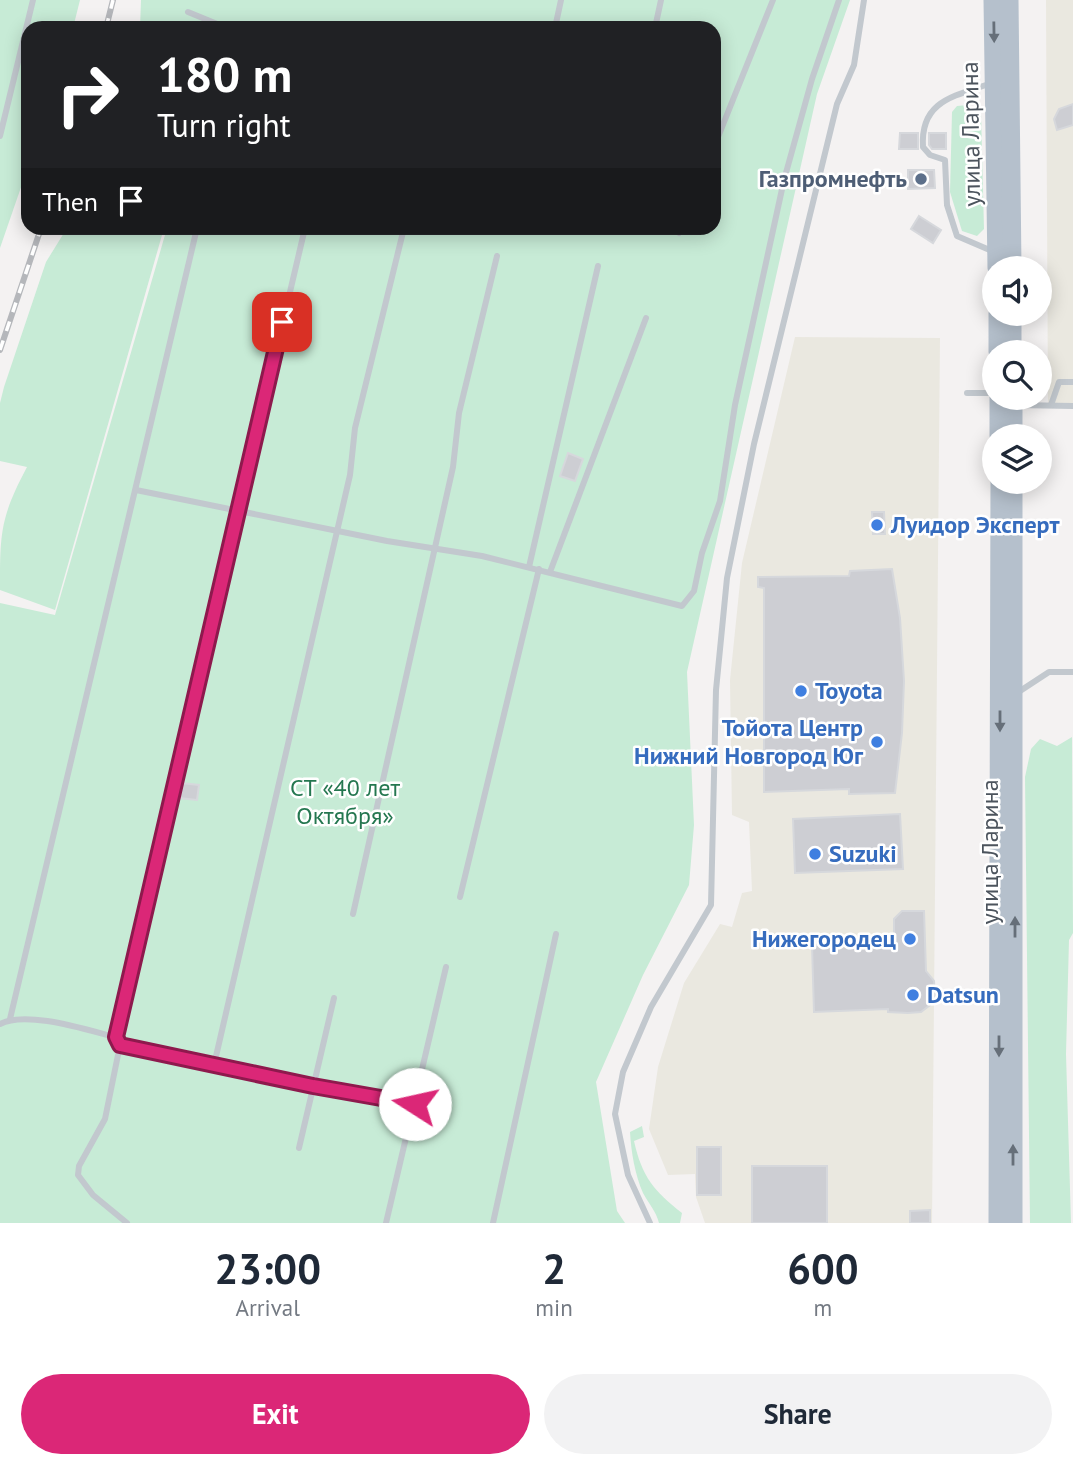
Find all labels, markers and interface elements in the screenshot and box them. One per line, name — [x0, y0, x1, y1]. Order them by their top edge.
one-way arrow — [988, 22, 1000, 44]
text: 180 m — [157, 42, 292, 106]
icon: right — [42, 49, 133, 140]
street label: улица Ларина — [954, 61, 987, 207]
text: Turn right — [157, 104, 291, 146]
place label: Газпромнефть — [759, 163, 907, 194]
marker: Газпромнефть — [913, 171, 929, 187]
icon: arrive — [112, 182, 150, 220]
text: Then — [42, 185, 98, 218]
map controls — [982, 256, 1052, 494]
button: sound — [982, 256, 1052, 326]
pin — [252, 292, 312, 352]
icon: arrive — [263, 303, 301, 341]
button: search — [982, 340, 1052, 410]
button: layers — [982, 424, 1052, 494]
place label: Луидор Эксперт — [890, 509, 1060, 540]
marker: Луидор Эксперт — [869, 517, 885, 533]
place label: Toyota — [815, 675, 883, 706]
marker: Toyota — [793, 683, 809, 699]
one-way arrow — [994, 710, 1006, 732]
place label: Тойота Центр Нижний Новгород Юг — [634, 712, 864, 771]
marker: Тойота Центр Нижний Новгород Юг — [869, 734, 885, 750]
park label: СТ «40 лет Октября» — [290, 772, 400, 831]
street label: улица Ларина — [974, 779, 1005, 925]
place label: Suzuki — [829, 838, 897, 869]
marker: Suzuki — [807, 846, 823, 862]
one-way arrow — [1009, 916, 1020, 938]
place label: Нижегородец — [752, 923, 897, 954]
marker: Нижегородец — [902, 931, 918, 947]
place label: Datsun — [927, 979, 999, 1010]
marker: Datsun — [905, 987, 921, 1003]
one-way arrow — [993, 1036, 1005, 1058]
position arrow — [378, 1067, 452, 1141]
one-way arrow — [1007, 1144, 1019, 1166]
text: 23:00 — [214, 1241, 321, 1296]
text: 2 — [542, 1241, 566, 1296]
text: 600 — [787, 1241, 859, 1296]
text: Arrival — [235, 1293, 300, 1322]
text: min — [535, 1293, 573, 1322]
text: m — [814, 1293, 832, 1322]
button: Exit — [21, 1374, 530, 1454]
button: Share — [544, 1374, 1052, 1454]

